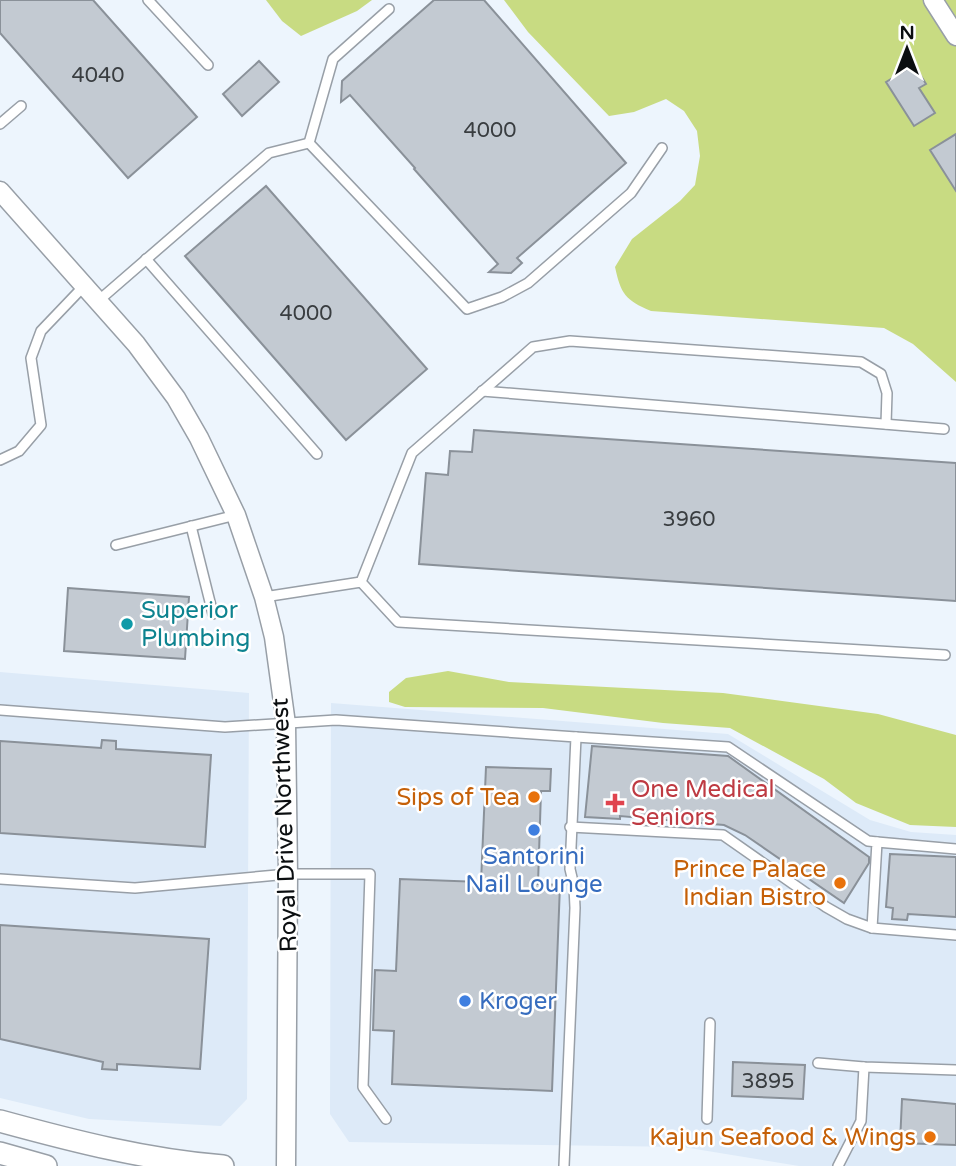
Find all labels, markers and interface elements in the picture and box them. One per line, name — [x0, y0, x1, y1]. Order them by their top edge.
north arrow — [872, 14, 942, 84]
text: N — [899, 22, 915, 44]
house number: 4040 — [72, 63, 124, 88]
house number: 4000 — [464, 118, 516, 143]
house number: 4000 — [280, 301, 332, 326]
house number: 3960 — [663, 507, 715, 532]
place label: Superior Plumbing — [141, 596, 251, 653]
marker: Superior Plumbing — [119, 616, 135, 632]
street label: Royal Drive Northwest — [266, 697, 303, 953]
place label: One Medical Seniors — [631, 775, 775, 832]
place label: Sips of Tea — [397, 783, 520, 812]
marker: Sips of Tea — [526, 789, 542, 805]
marker: One Medical Seniors — [605, 793, 625, 813]
marker: Santorini Nail Lounge — [526, 822, 542, 838]
place label: Santorini Nail Lounge — [465, 842, 603, 899]
place label: Prince Palace Indian Bistro — [673, 855, 826, 912]
marker: Prince Palace Indian Bistro — [832, 875, 848, 891]
place label: Kroger — [479, 987, 557, 1016]
marker: Kroger — [457, 993, 473, 1009]
house number: 3895 — [742, 1069, 794, 1094]
place label: Kajun Seafood & Wings — [649, 1123, 916, 1152]
marker: Kajun Seafood & Wings — [922, 1129, 938, 1145]

